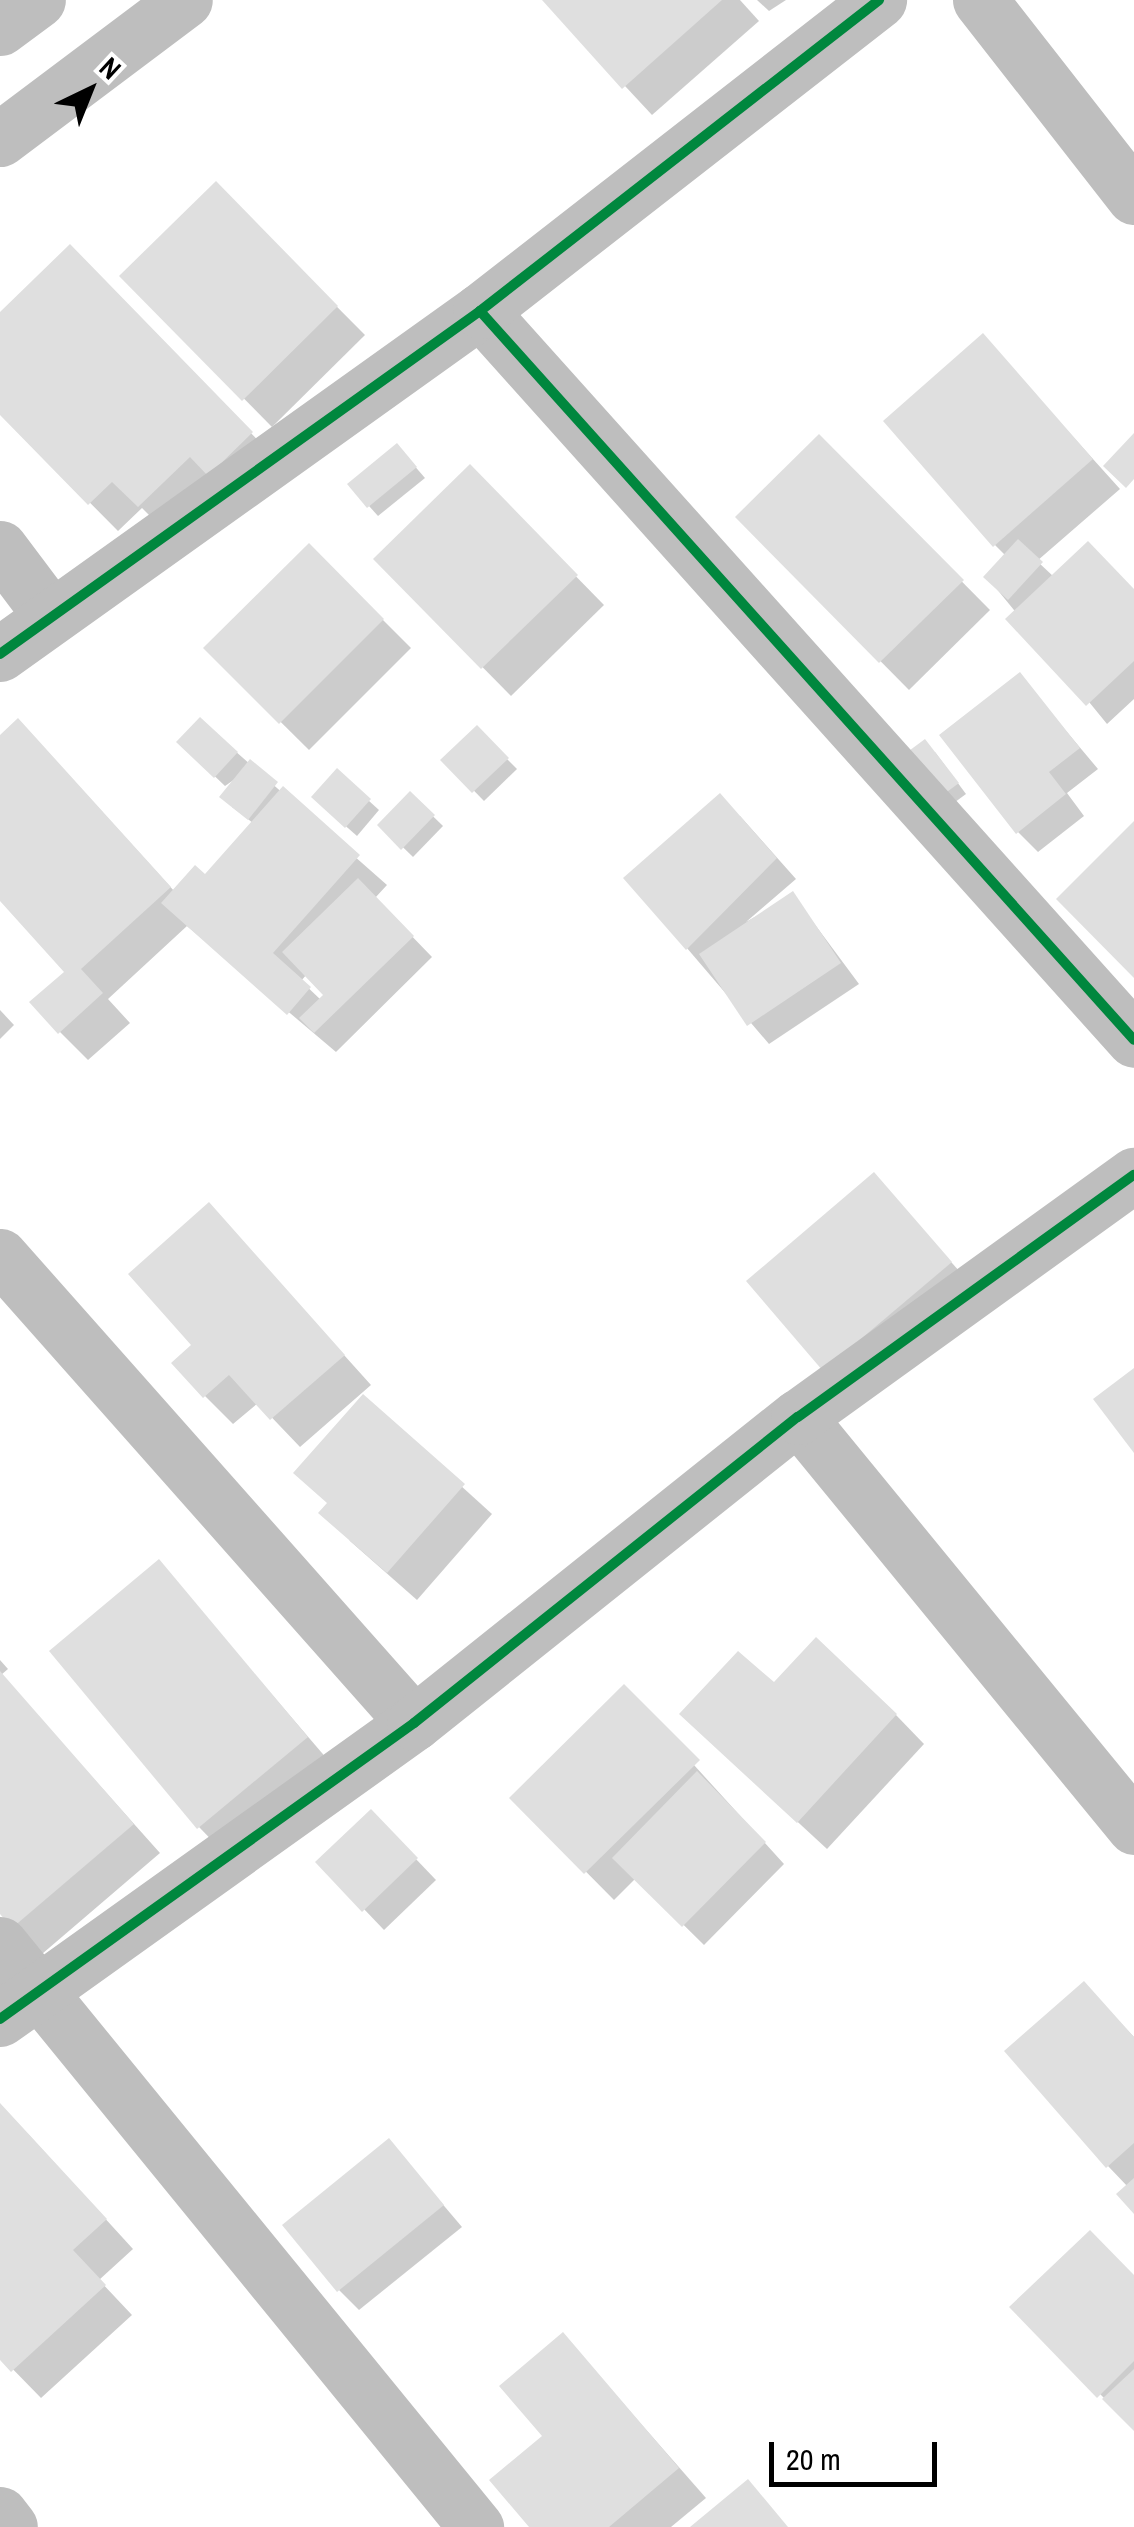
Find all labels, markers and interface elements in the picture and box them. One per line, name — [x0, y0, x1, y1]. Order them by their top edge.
north arrow — [40, 40, 140, 140]
text: N — [91, 49, 129, 88]
scale bar — [774, 2422, 942, 2484]
text: 20 m — [786, 2439, 841, 2479]

